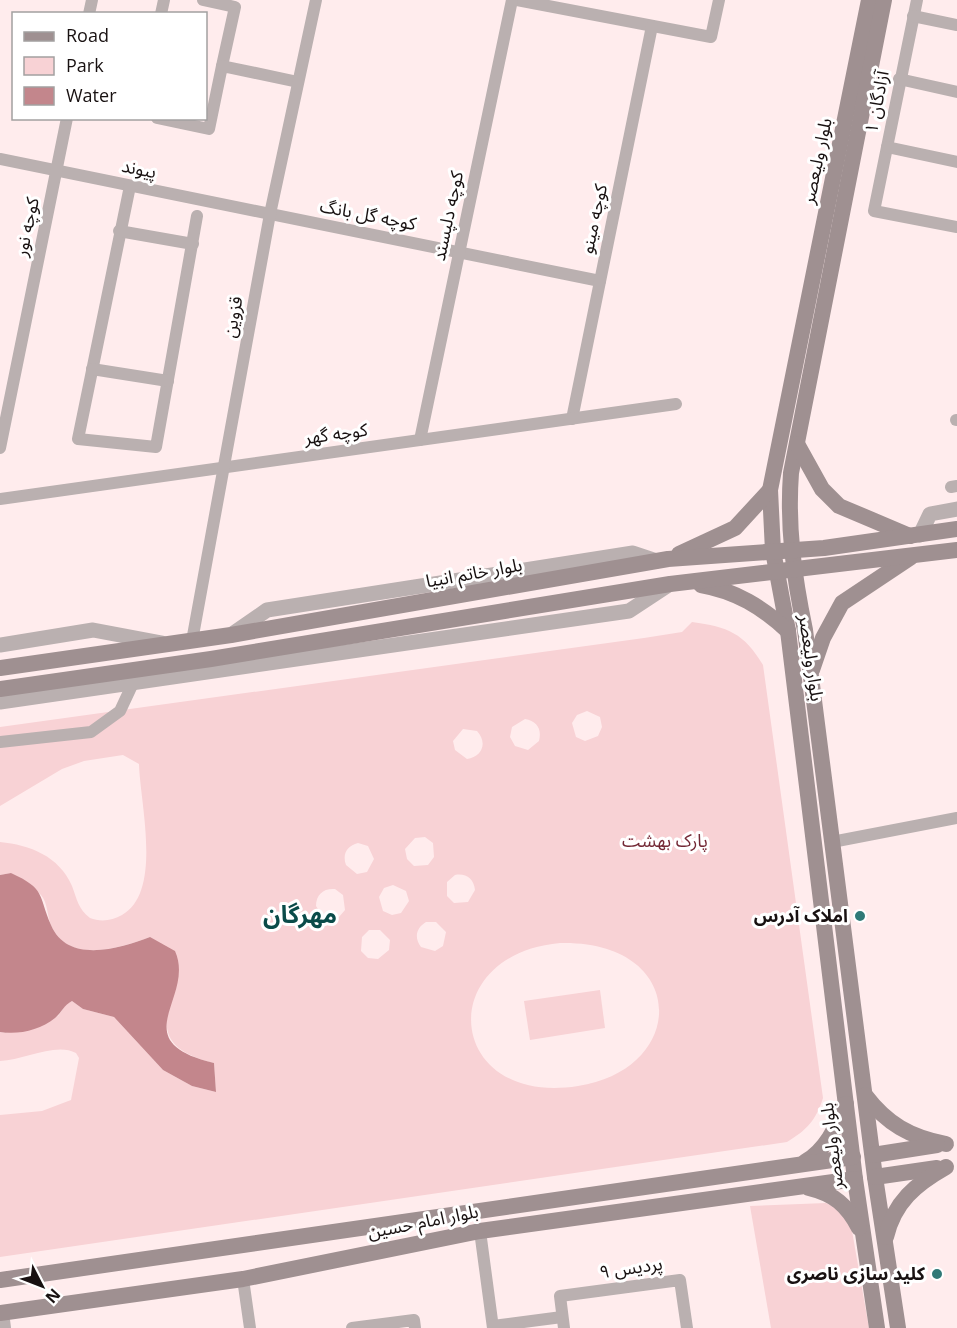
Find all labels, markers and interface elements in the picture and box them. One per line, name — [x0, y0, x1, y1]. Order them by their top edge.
legend — [12, 12, 207, 120]
text: Road — [66, 23, 109, 47]
text: Park — [66, 53, 104, 77]
street label: آزادگان ۱ — [858, 68, 894, 135]
text: Water — [66, 83, 117, 107]
street label: بلوار ولیعصر — [795, 116, 837, 207]
street label: پیوند — [120, 153, 159, 183]
street label: کوچه دلپسند — [426, 168, 468, 263]
street label: کوچه مینو — [574, 181, 612, 256]
street label: کوچه گل بانگ — [318, 193, 419, 235]
street label: کوچه نور — [8, 194, 44, 260]
street label: قزوین — [217, 294, 247, 339]
street label: کوچه گهر — [302, 417, 370, 450]
street label: بلوار خاتم انبیا — [424, 552, 524, 594]
street label: بلوار ولیعصر — [794, 612, 830, 703]
park label: پارک بهشت — [622, 828, 708, 852]
district label: مهرگان — [263, 897, 337, 930]
place label: املاک آدرس — [754, 903, 848, 927]
marker: املاک آدرس — [853, 909, 867, 923]
street label: بلوار ولیعصر — [814, 1101, 848, 1192]
street label: بلوار امام حسین — [365, 1199, 481, 1246]
street label: پردیس ۹ — [598, 1251, 664, 1283]
north arrow — [12, 1256, 72, 1316]
place label: کلید سازی ناصری — [787, 1261, 926, 1285]
marker: کلید سازی ناصری — [930, 1267, 944, 1281]
text: N — [41, 1284, 66, 1308]

